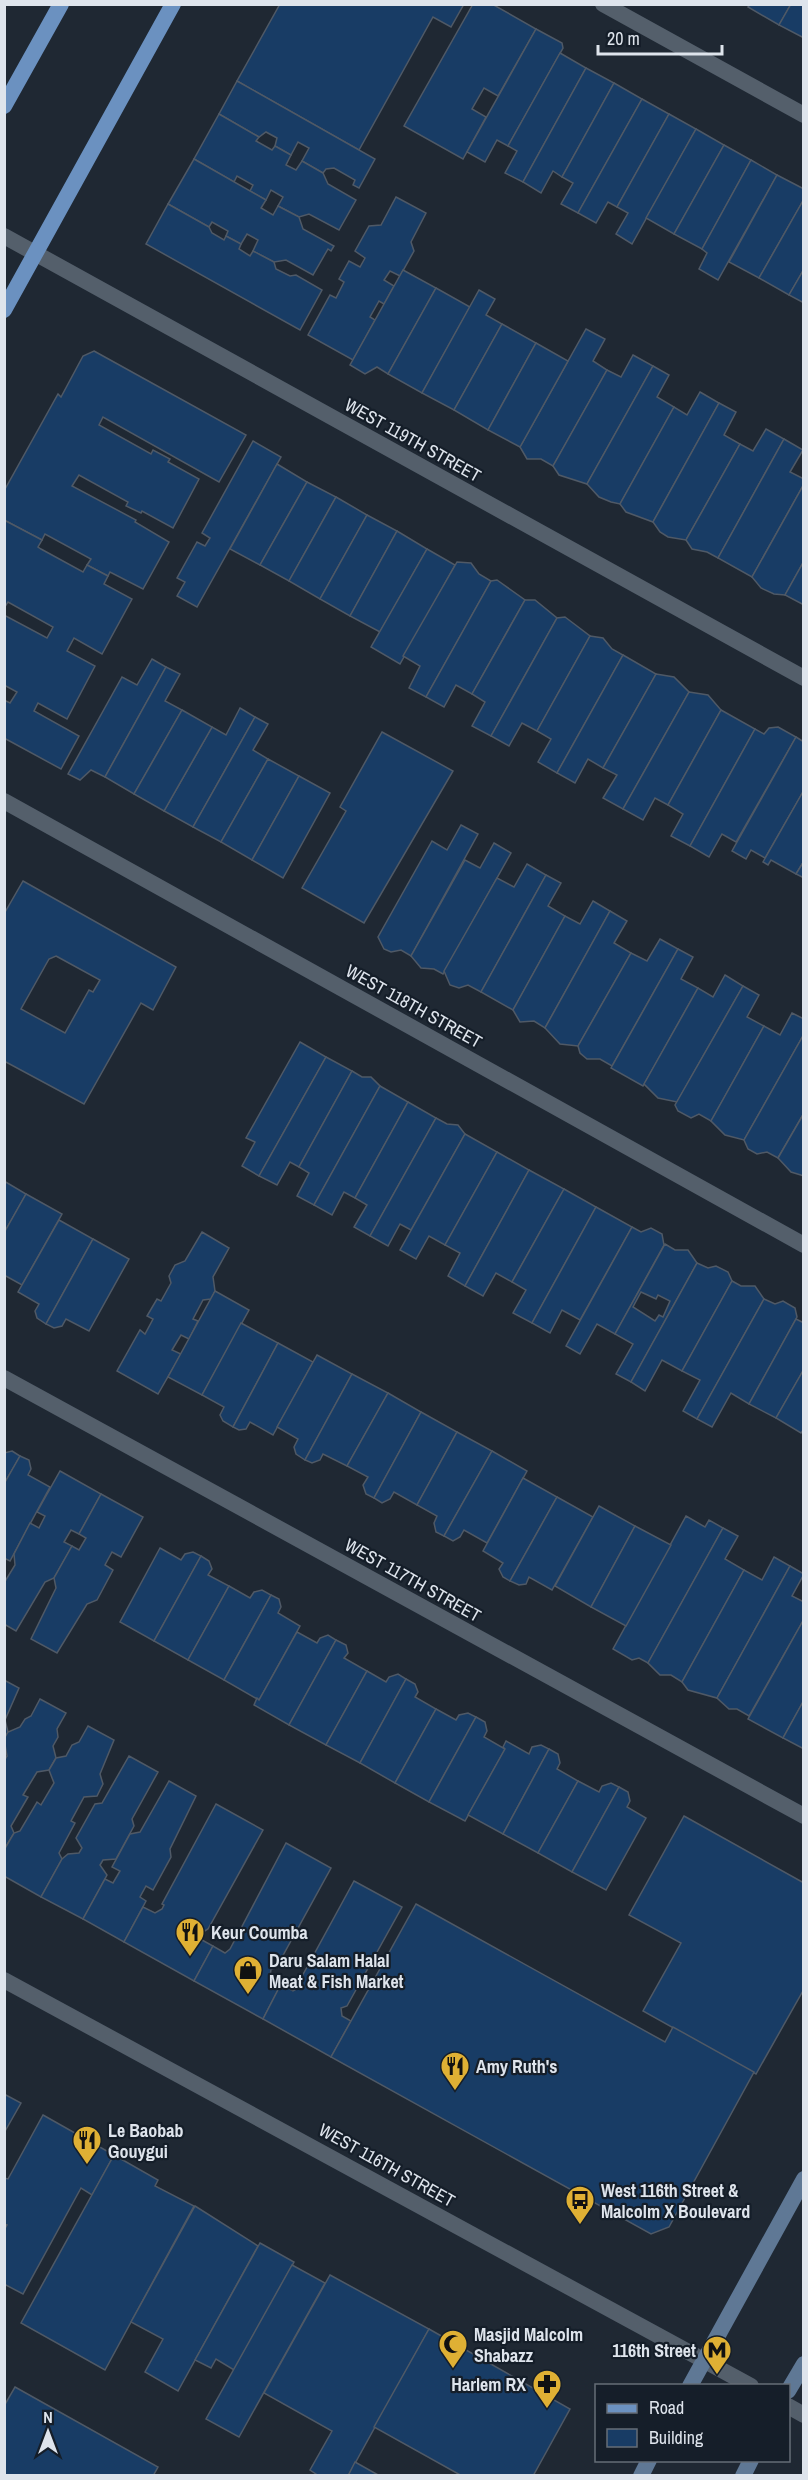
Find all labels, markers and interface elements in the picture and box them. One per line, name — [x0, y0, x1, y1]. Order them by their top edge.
scale bar — [598, 18, 722, 56]
text: 20 m — [607, 26, 640, 51]
street label: WEST 119TH STREET — [340, 392, 486, 488]
street label: WEST 118TH STREET — [341, 958, 487, 1054]
street label: WEST 117TH STREET — [340, 1532, 486, 1628]
restaurant icon: Keur Coumba — [174, 1916, 206, 1958]
place label: Keur Coumba — [211, 1920, 309, 1945]
place label: Daru Salam Halal Meat & Fish Market — [269, 1948, 404, 1994]
shop icon: Daru Salam Halal Meat & Fish Market — [232, 1954, 264, 1996]
restaurant icon: Amy Ruth's — [439, 2050, 471, 2092]
place label: Amy Ruth's — [476, 2054, 557, 2079]
street label: WEST 116TH STREET — [314, 2117, 460, 2213]
place label: Le Baobab Gouygui — [108, 2118, 183, 2164]
restaurant icon: Le Baobab Gouygui — [71, 2124, 103, 2166]
place label: West 116th Street & Malcolm X Boulevard — [601, 2178, 750, 2224]
bus stop icon: West 116th Street & Malcolm X Boulevard — [564, 2184, 596, 2226]
place label: Masjid Malcolm Shabazz — [474, 2322, 583, 2368]
mosque icon: Masjid Malcolm Shabazz — [437, 2328, 469, 2370]
metro station icon: 116th Street — [701, 2334, 733, 2376]
place label: 116th Street — [612, 2338, 696, 2363]
pharmacy icon: Harlem RX — [531, 2368, 563, 2410]
place label: Harlem RX — [451, 2372, 526, 2397]
legend — [595, 2384, 790, 2462]
text: Road — [649, 2395, 684, 2420]
north arrow — [18, 2402, 78, 2462]
text: N — [43, 2406, 53, 2428]
text: Building — [649, 2425, 704, 2450]

